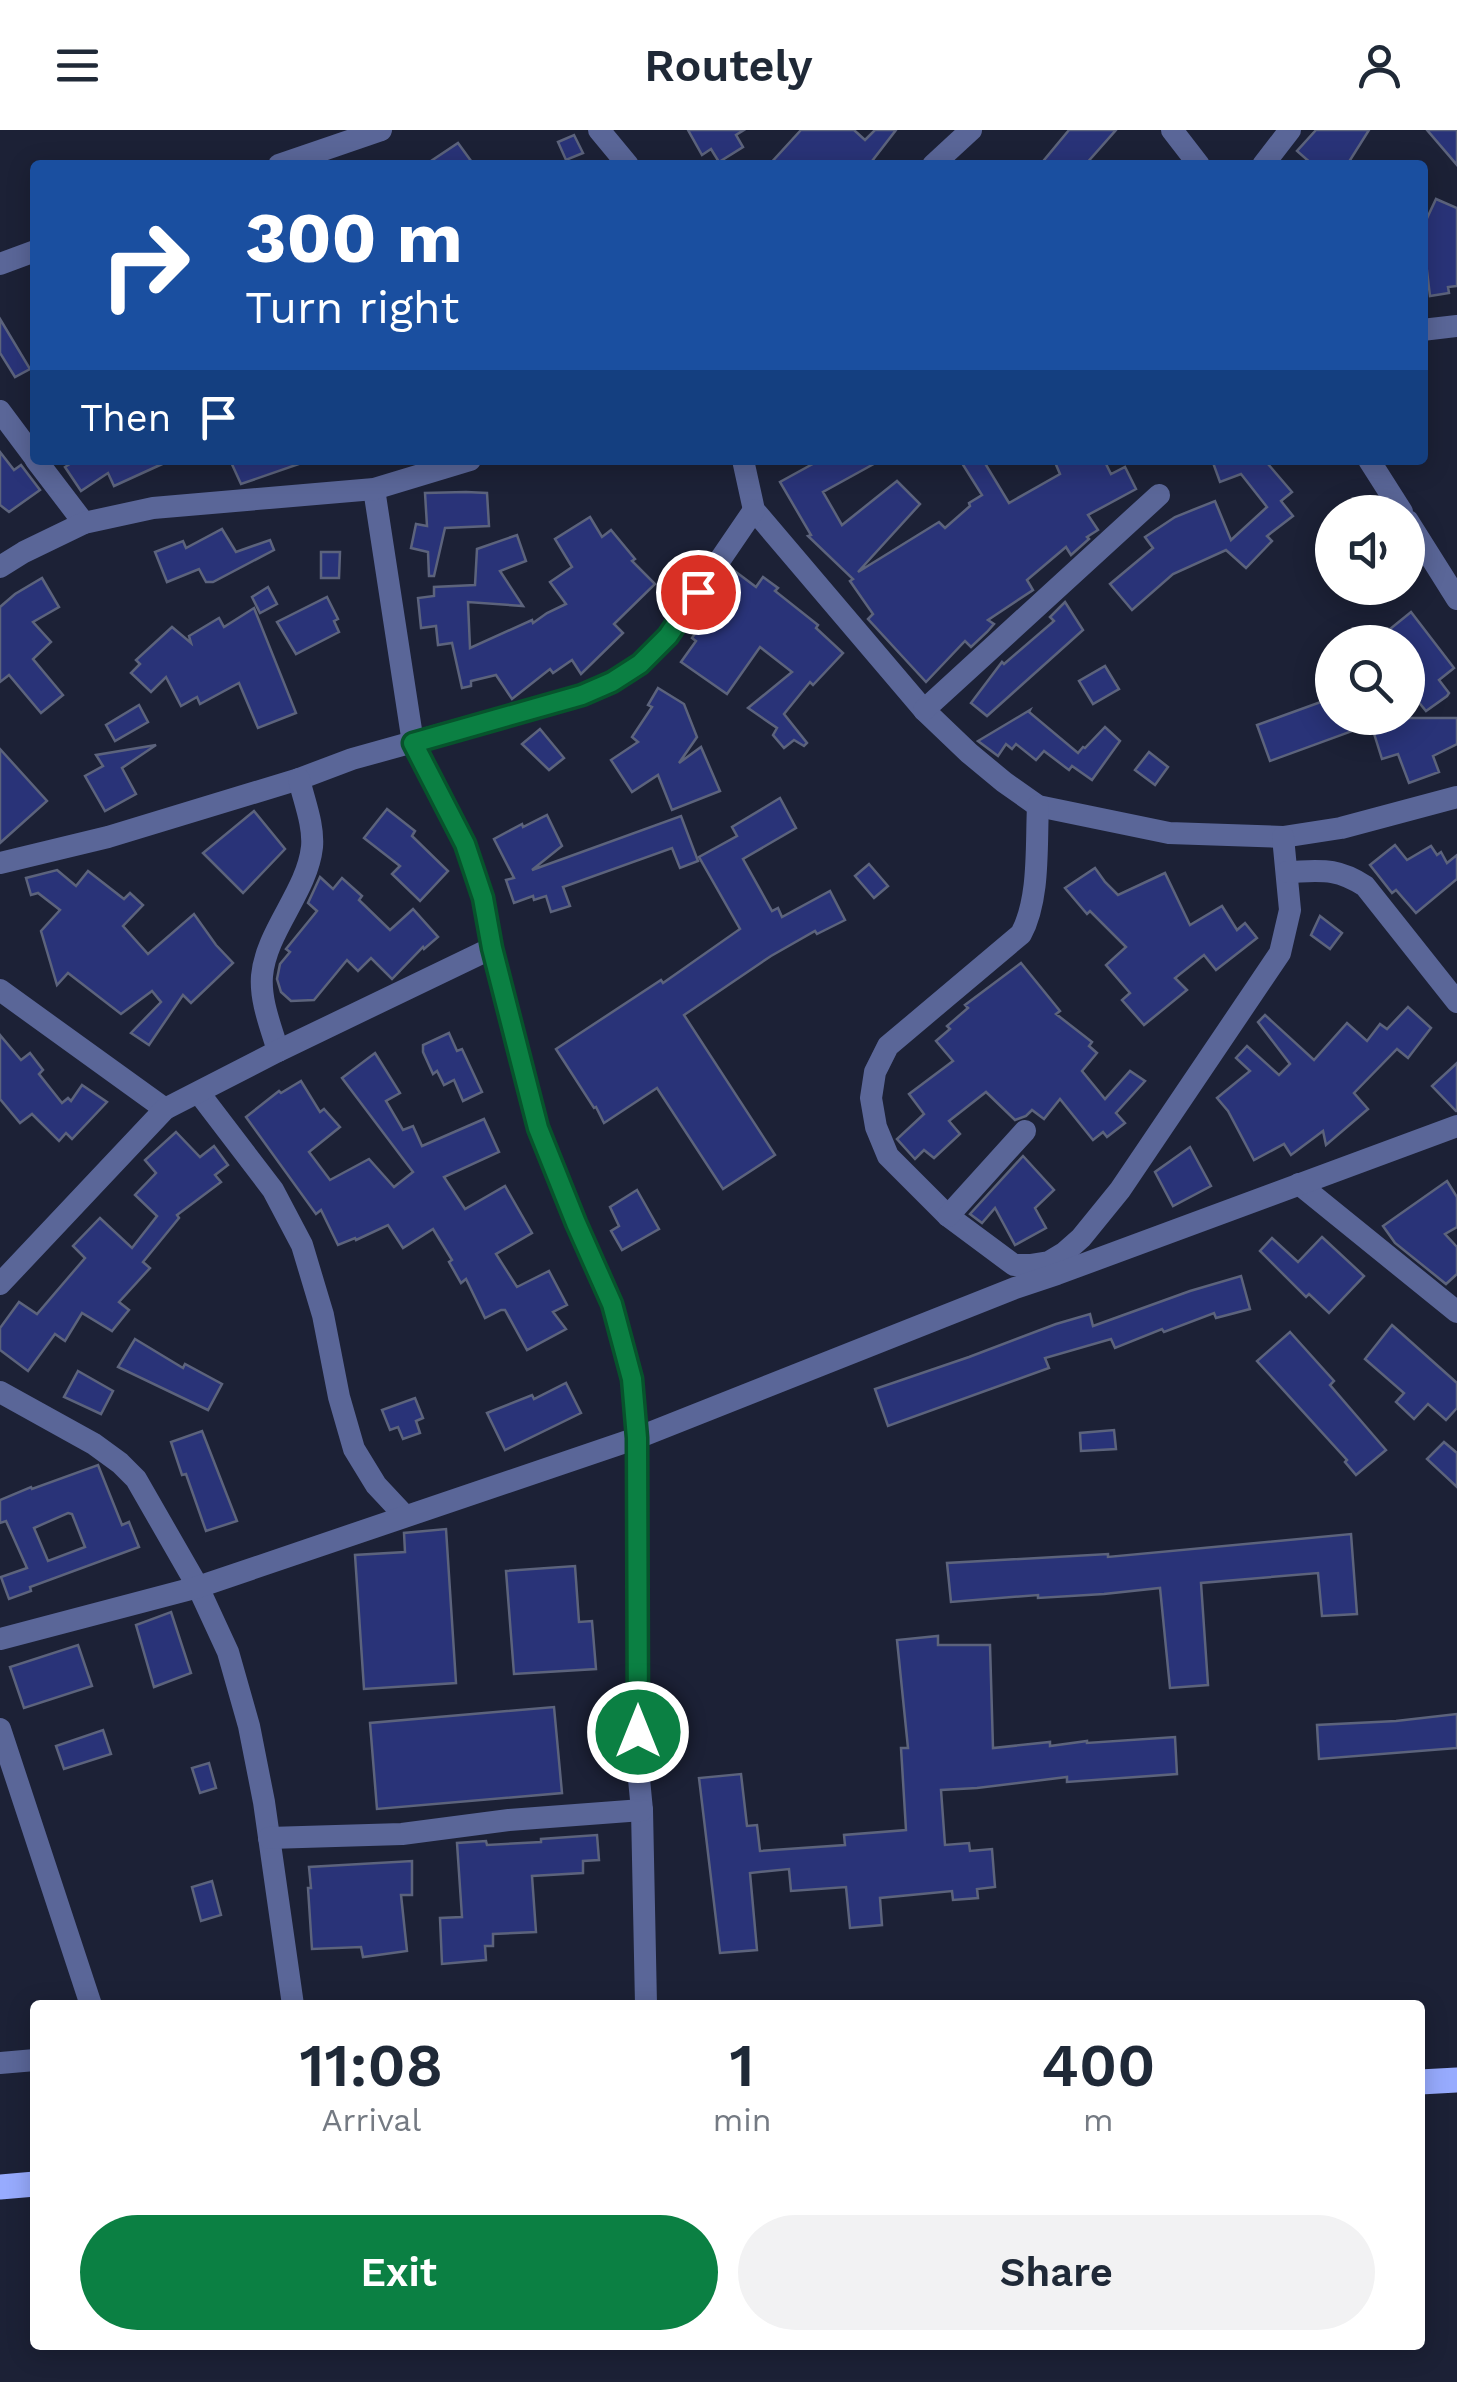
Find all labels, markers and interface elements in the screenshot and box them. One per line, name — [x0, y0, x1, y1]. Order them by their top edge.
icon: menu — [50, 38, 105, 93]
icon: person — [1352, 38, 1407, 93]
text: Routely — [644, 39, 813, 92]
text: 300 m — [245, 197, 463, 279]
icon: right — [80, 200, 210, 330]
text: Turn right — [245, 281, 459, 334]
icon: arrive — [191, 390, 246, 445]
text: Then — [80, 396, 171, 440]
map controls — [1315, 495, 1425, 735]
button: sound — [1315, 495, 1425, 605]
pin — [656, 550, 741, 635]
icon: arrive — [671, 565, 726, 620]
button: search — [1315, 625, 1425, 735]
position arrow — [586, 1680, 690, 1784]
text: 11:08 — [300, 2030, 443, 2101]
text: 1 — [730, 2030, 755, 2101]
text: 400 — [1041, 2030, 1155, 2101]
text: Arrival — [321, 2101, 421, 2139]
text: min — [713, 2101, 771, 2139]
text: m — [1083, 2101, 1113, 2139]
button: Exit — [80, 2215, 718, 2330]
button: Share — [738, 2215, 1375, 2330]

